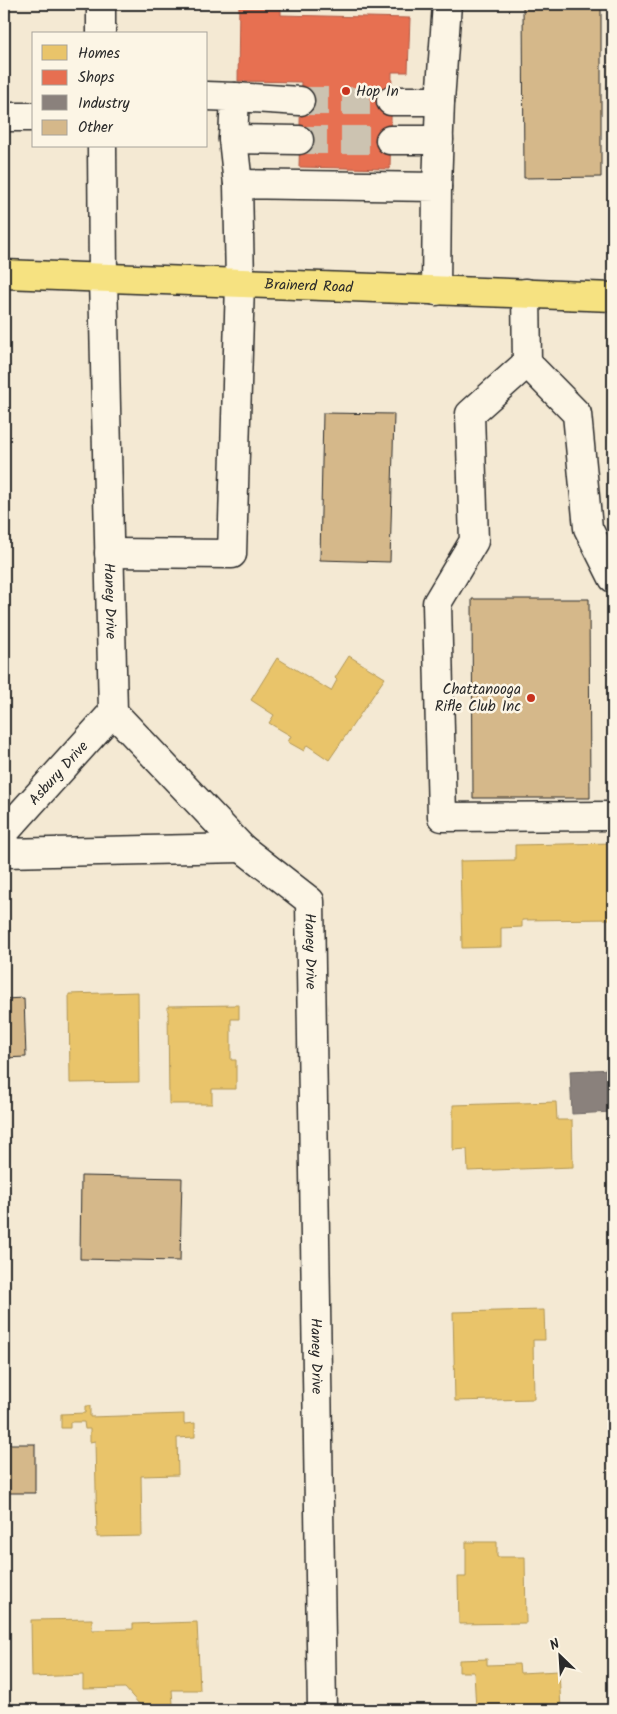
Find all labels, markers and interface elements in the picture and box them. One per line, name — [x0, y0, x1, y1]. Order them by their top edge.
legend — [32, 32, 208, 148]
text: Homes — [78, 42, 121, 66]
text: Shops — [78, 66, 115, 90]
place label: Hop In — [356, 80, 399, 104]
marker: Hop In — [340, 85, 352, 97]
text: Industry — [78, 92, 131, 116]
text: Other — [78, 116, 114, 140]
street label: Brainerd Road — [264, 273, 354, 300]
street label: Haney Drive — [97, 563, 122, 640]
place label: Chattanooga Rifle Club Inc — [435, 678, 521, 719]
marker: Chattanooga Rifle Club Inc — [525, 692, 537, 704]
street label: Asbury Drive — [23, 736, 95, 811]
street label: Haney Drive — [297, 913, 322, 990]
street label: Haney Drive — [303, 1318, 328, 1395]
north arrow — [534, 1632, 584, 1682]
text: N — [546, 1633, 564, 1657]

